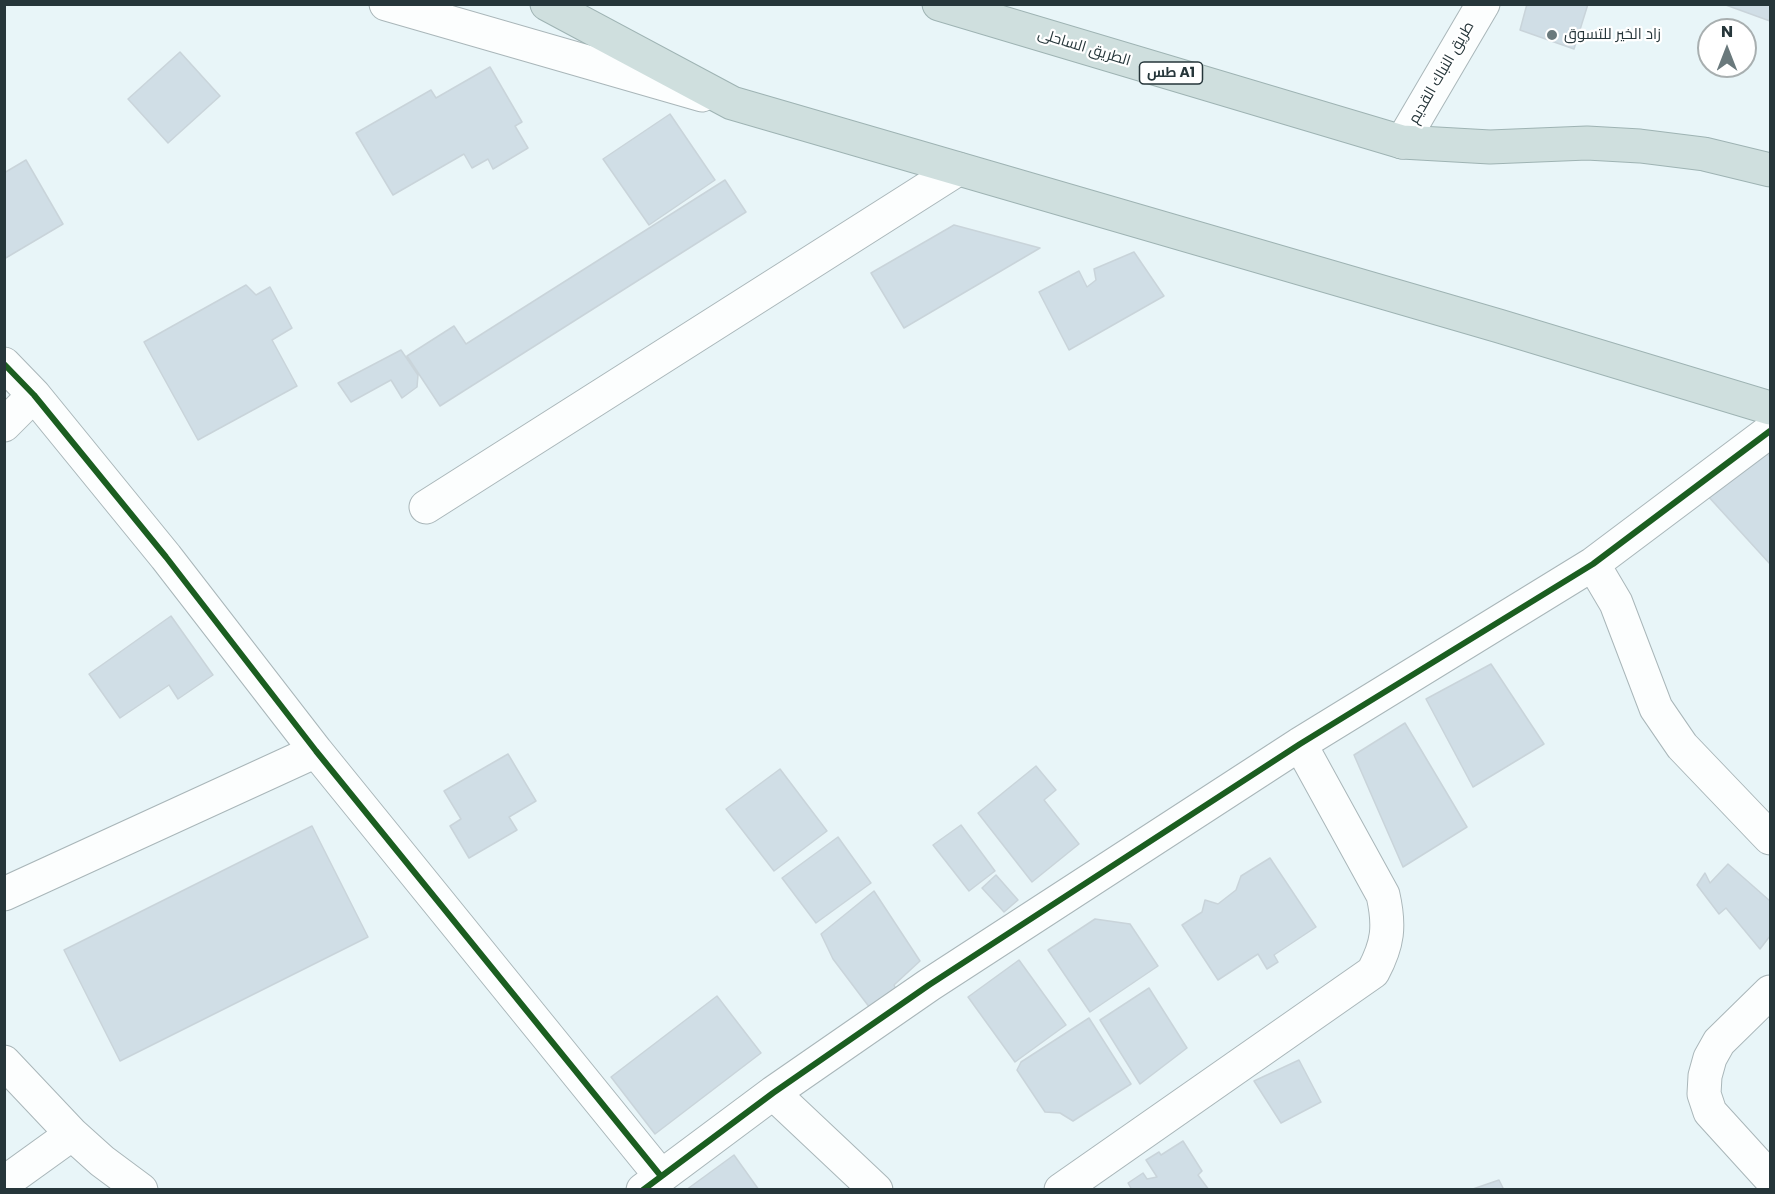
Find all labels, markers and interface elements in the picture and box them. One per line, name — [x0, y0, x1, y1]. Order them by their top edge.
north arrow — [1697, 18, 1757, 78]
street label: طريق النباك القديم — [1405, 19, 1479, 127]
text: N — [1721, 20, 1733, 43]
street label: الطريق الساحلى — [1035, 25, 1133, 71]
place label: زاد الخير للتسوق — [1564, 26, 1661, 44]
marker: زاد الخير للتسوق — [1545, 28, 1559, 42]
road number: طس A1 — [1140, 62, 1202, 84]

